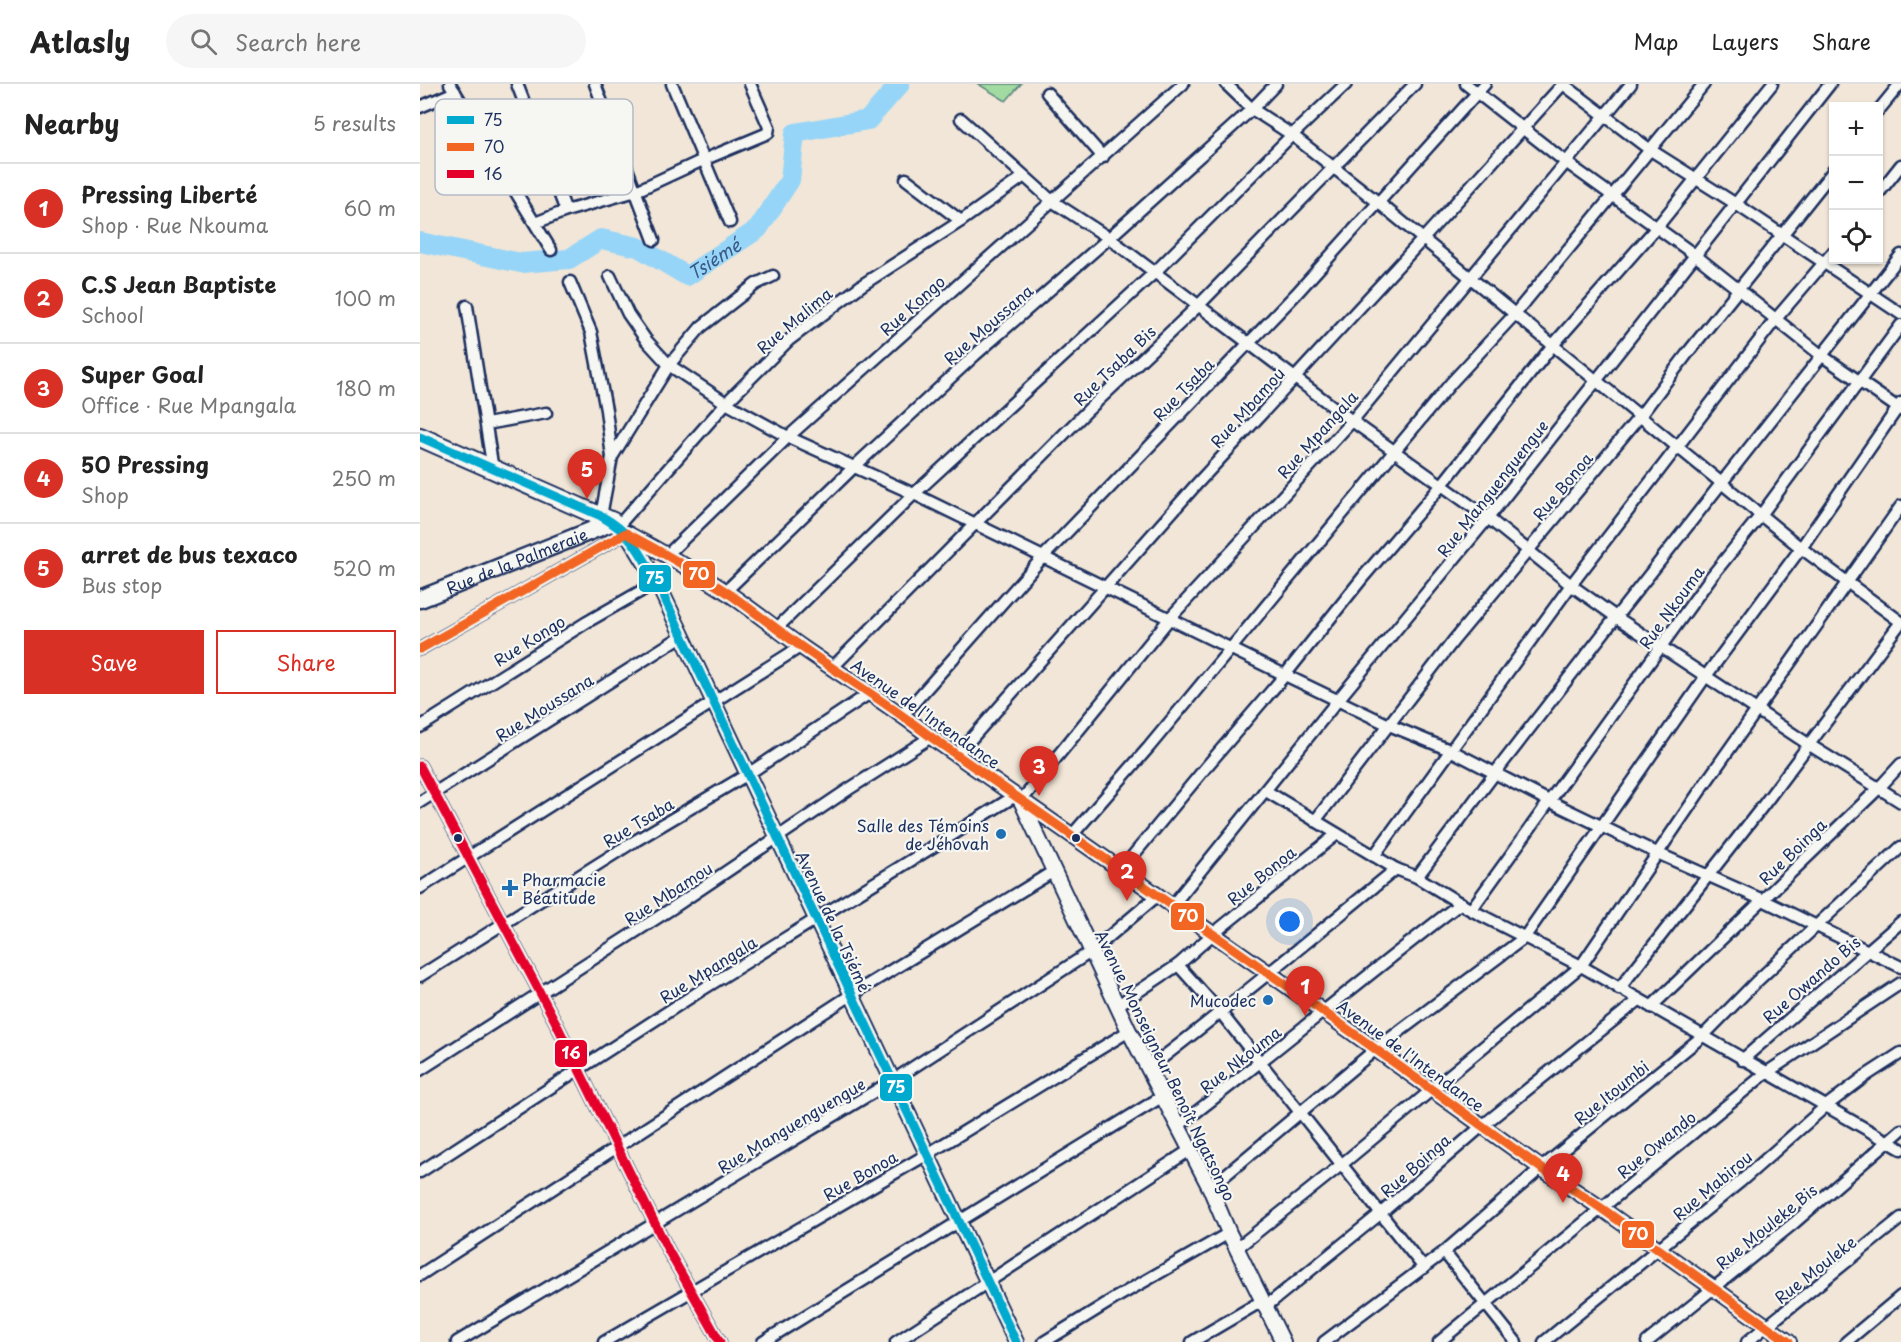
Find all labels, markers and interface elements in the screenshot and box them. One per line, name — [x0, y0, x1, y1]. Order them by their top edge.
search box — [166, 14, 586, 68]
text: Atlasly — [30, 20, 130, 63]
icon: search — [187, 25, 220, 58]
text: Search here — [235, 25, 361, 58]
text: Map — [1634, 25, 1678, 57]
text: Layers — [1711, 25, 1779, 57]
text: Share — [1812, 25, 1871, 57]
legend — [435, 99, 633, 195]
map controls — [1829, 102, 1883, 264]
button: + — [1829, 102, 1883, 156]
text: Nearby — [24, 104, 119, 143]
text: 75 — [484, 107, 503, 131]
text: 5 results — [313, 108, 396, 138]
text: 70 — [484, 134, 504, 158]
button: − — [1829, 156, 1883, 210]
text: 16 — [484, 161, 502, 185]
text: Pressing Liberté — [81, 177, 258, 210]
text: 1 — [39, 193, 48, 223]
text: 60 m — [344, 193, 396, 223]
text: Shop · Rue Nkouma — [81, 210, 268, 240]
button: locate — [1829, 210, 1883, 264]
water label: Tsiémé — [682, 230, 748, 286]
text: C.S Jean Baptiste — [81, 267, 276, 300]
street label: Rue Kongo — [874, 269, 950, 341]
street label: Rue Moussana — [938, 278, 1038, 370]
street label: Rue Malima — [751, 281, 837, 359]
text: 2 — [36, 283, 51, 313]
text: 100 m — [335, 283, 396, 313]
text: School — [81, 300, 144, 330]
street label: Rue Tsaba Bis — [1067, 319, 1161, 411]
street label: Rue Tsaba — [1147, 352, 1219, 426]
text: Super Goal — [81, 357, 204, 390]
street label: Rue Mbamou — [1204, 361, 1290, 453]
text: 3 — [37, 373, 50, 403]
text: 180 m — [336, 373, 396, 403]
street label: Rue Mpangala — [1271, 385, 1363, 483]
text: Office · Rue Mpangala — [81, 390, 296, 420]
street label: Rue Manguenguengue — [1431, 414, 1553, 562]
text: 50 Pressing — [81, 447, 209, 480]
street label: Rue Bonoa — [1526, 447, 1598, 525]
pin: 5 — [568, 450, 606, 499]
text: 4 — [37, 463, 50, 493]
text: 250 m — [332, 463, 396, 493]
text: Shop — [81, 480, 129, 510]
street label: Rue de la Palmeraie — [443, 522, 591, 599]
text: arret de bus texaco — [81, 537, 298, 570]
text: 5 — [37, 553, 50, 583]
text: 520 m — [332, 553, 396, 583]
line badge: 70 — [682, 560, 716, 589]
text: 70 — [689, 561, 710, 585]
street label: Rue Nkouma — [1633, 561, 1709, 653]
line badge: 75 — [638, 564, 672, 593]
text: 75 — [645, 565, 665, 589]
text: Bus stop — [81, 570, 162, 600]
street label: Rue Kongo — [489, 609, 569, 671]
button: Save — [24, 630, 204, 694]
button: Share — [216, 630, 396, 694]
street label: Avenue de l'Intendance — [847, 652, 1006, 774]
street label: Rue Moussana — [490, 667, 598, 747]
pin: 3 — [1020, 746, 1058, 796]
street label: Rue Tsaba — [598, 791, 678, 853]
street label: Rue Boinga — [1753, 812, 1831, 890]
place label: Salle des Témoins de Jéhovah — [857, 813, 989, 855]
marker: Salle des Témoins de Jéhovah — [994, 827, 1008, 841]
unlabelled marker — [452, 832, 464, 844]
unlabelled marker — [1070, 832, 1082, 844]
street label: Rue Bonoa — [1221, 840, 1301, 910]
street label: Avenue de la Tsiémé — [791, 846, 877, 996]
pin: 2 — [1108, 852, 1146, 901]
street label: Rue Mbamou — [619, 855, 717, 931]
place label: Pharmacie Béatitude — [522, 867, 606, 909]
marker: Pharmacie Béatitude — [503, 881, 517, 895]
line badge: 70 — [1170, 902, 1205, 931]
text: 70 — [1178, 903, 1199, 927]
your location — [1275, 907, 1304, 936]
street label: Avenue Monseigneur Benoît Ngatsongo — [1090, 925, 1242, 1205]
street label: Rue Mpangala — [655, 930, 761, 1008]
street label: Rue Owando Bis — [1757, 930, 1865, 1028]
pin: 1 — [1286, 966, 1324, 1016]
place label: Mucodec — [1190, 988, 1256, 1012]
marker: Mucodec — [1261, 993, 1275, 1007]
street label: Avenue de l'Intendance — [1332, 993, 1490, 1117]
street label: Rue Nkouma — [1194, 1020, 1286, 1098]
line badge: 16 — [554, 1039, 588, 1068]
text: 16 — [562, 1040, 580, 1064]
street label: Rue Itoumbi — [1568, 1054, 1654, 1130]
street label: Rue Manguenguengue — [713, 1071, 869, 1179]
line badge: 75 — [879, 1073, 913, 1102]
text: 75 — [886, 1074, 906, 1098]
street label: Rue Owando — [1611, 1105, 1701, 1183]
street label: Rue Boinga — [1375, 1128, 1455, 1202]
street label: Rue Bonoa — [818, 1144, 902, 1206]
street label: Rue Mabirou — [1667, 1145, 1757, 1225]
pin: 4 — [1544, 1154, 1582, 1203]
street label: Rue Mouleke Bis — [1711, 1179, 1821, 1273]
line badge: 70 — [1621, 1220, 1655, 1249]
text: 70 — [1628, 1221, 1649, 1245]
street label: Rue Mouleke — [1770, 1231, 1860, 1307]

